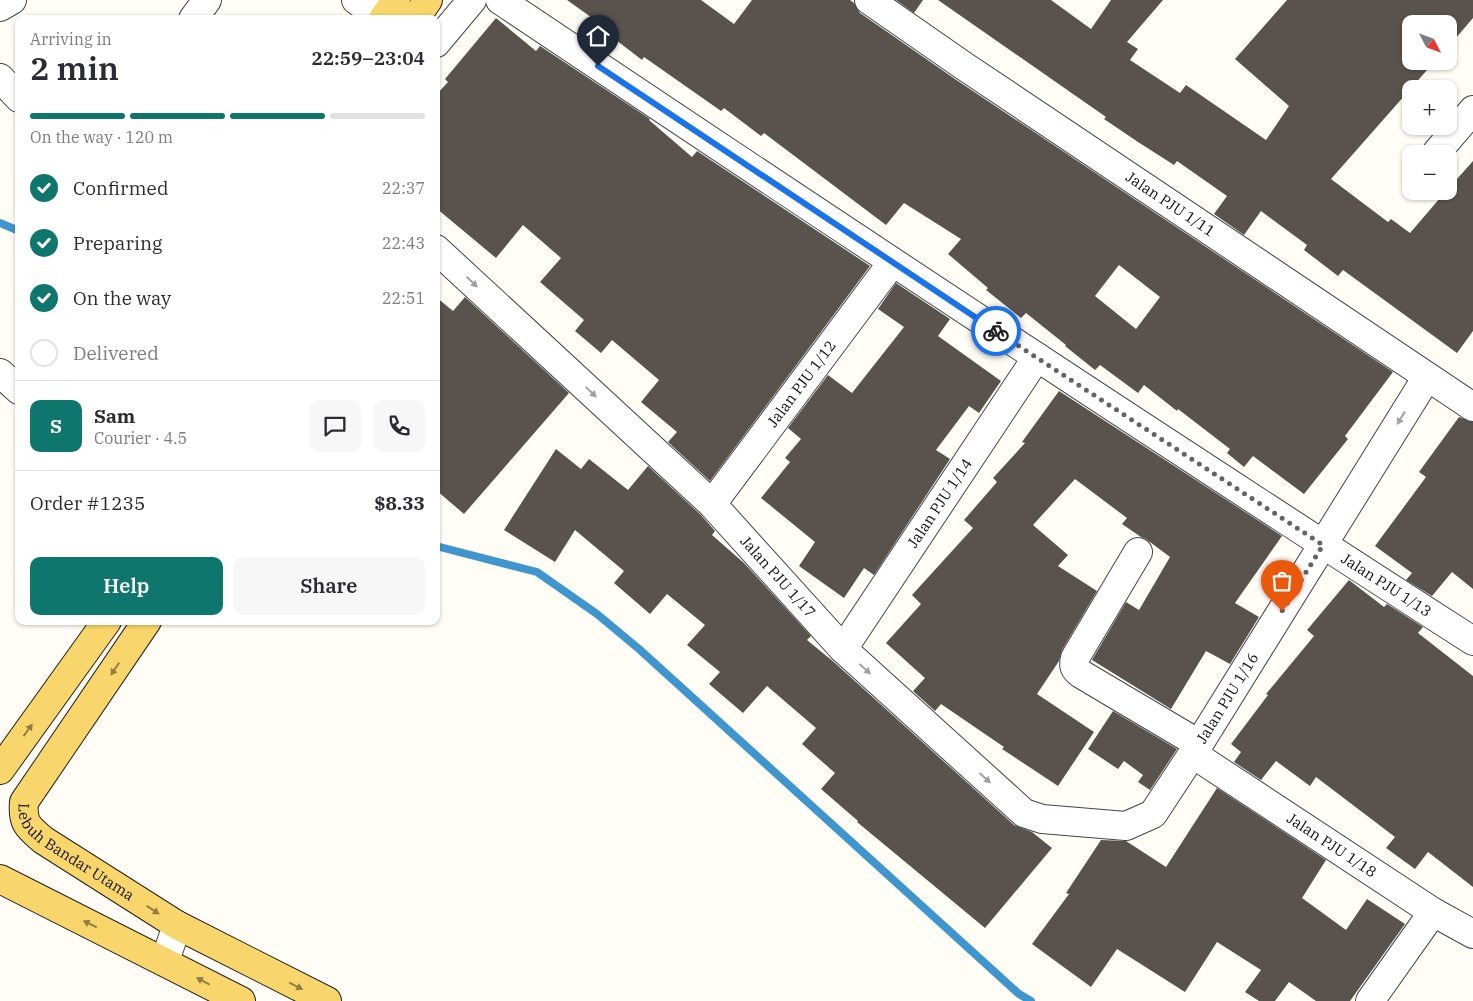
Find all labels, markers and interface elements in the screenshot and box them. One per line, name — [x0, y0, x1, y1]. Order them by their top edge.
pin — [577, 15, 619, 66]
north arrow — [1402, 15, 1458, 70]
map controls — [1402, 15, 1457, 200]
icon: home — [584, 22, 612, 50]
text: Arriving in — [30, 29, 112, 49]
text: 22:59–23:04 — [311, 46, 425, 70]
text: 2 min — [30, 47, 119, 89]
button: + — [1402, 80, 1457, 135]
text: On the way · 120 m — [30, 127, 173, 147]
button: − — [1402, 145, 1457, 200]
street label: Jalan PJU 1/11 — [1122, 167, 1219, 240]
icon: check — [30, 174, 58, 202]
text: Confirmed — [73, 176, 168, 200]
text: 22:37 — [382, 178, 425, 198]
icon: check — [30, 229, 58, 257]
text: Preparing — [73, 231, 162, 255]
text: 22:43 — [382, 233, 425, 253]
one-way arrow — [466, 276, 478, 288]
icon: check — [30, 284, 58, 312]
text: On the way — [73, 286, 171, 310]
text: 22:51 — [382, 288, 425, 308]
courier — [971, 306, 1021, 356]
icon: bike — [982, 317, 1010, 345]
street label: Jalan PJU 1/12 — [763, 336, 840, 431]
text: Delivered — [73, 341, 159, 365]
one-way arrow — [585, 386, 597, 398]
button: chat — [309, 400, 361, 452]
button: phone — [373, 400, 425, 452]
text: Sam — [94, 404, 135, 428]
one-way arrow — [1396, 412, 1406, 425]
text: S — [50, 414, 62, 438]
text: Courier · 4.5 — [94, 428, 187, 448]
street label: Jalan PJU 1/14 — [903, 455, 976, 551]
text: Order #1235 — [30, 491, 145, 515]
text: $8.33 — [374, 491, 425, 515]
street label: Jalan PJU 1/17 — [736, 532, 820, 621]
street label: Jalan PJU 1/13 — [1338, 549, 1435, 621]
button: Help — [30, 557, 223, 615]
button: Share — [233, 557, 425, 615]
pin — [1261, 560, 1303, 611]
icon: bag — [1268, 567, 1296, 595]
street label: Jalan PJU 1/16 — [1192, 649, 1262, 747]
one-way arrow — [110, 662, 120, 675]
one-way arrow — [859, 663, 871, 675]
one-way arrow — [23, 724, 33, 737]
one-way arrow — [979, 772, 991, 784]
street label: Lebuh Bandar Utama — [15, 803, 138, 904]
street label: Jalan PJU 1/18 — [1283, 808, 1380, 881]
one-way arrow — [146, 905, 159, 915]
one-way arrow — [83, 920, 98, 928]
one-way arrow — [196, 977, 211, 985]
one-way arrow — [289, 981, 304, 990]

